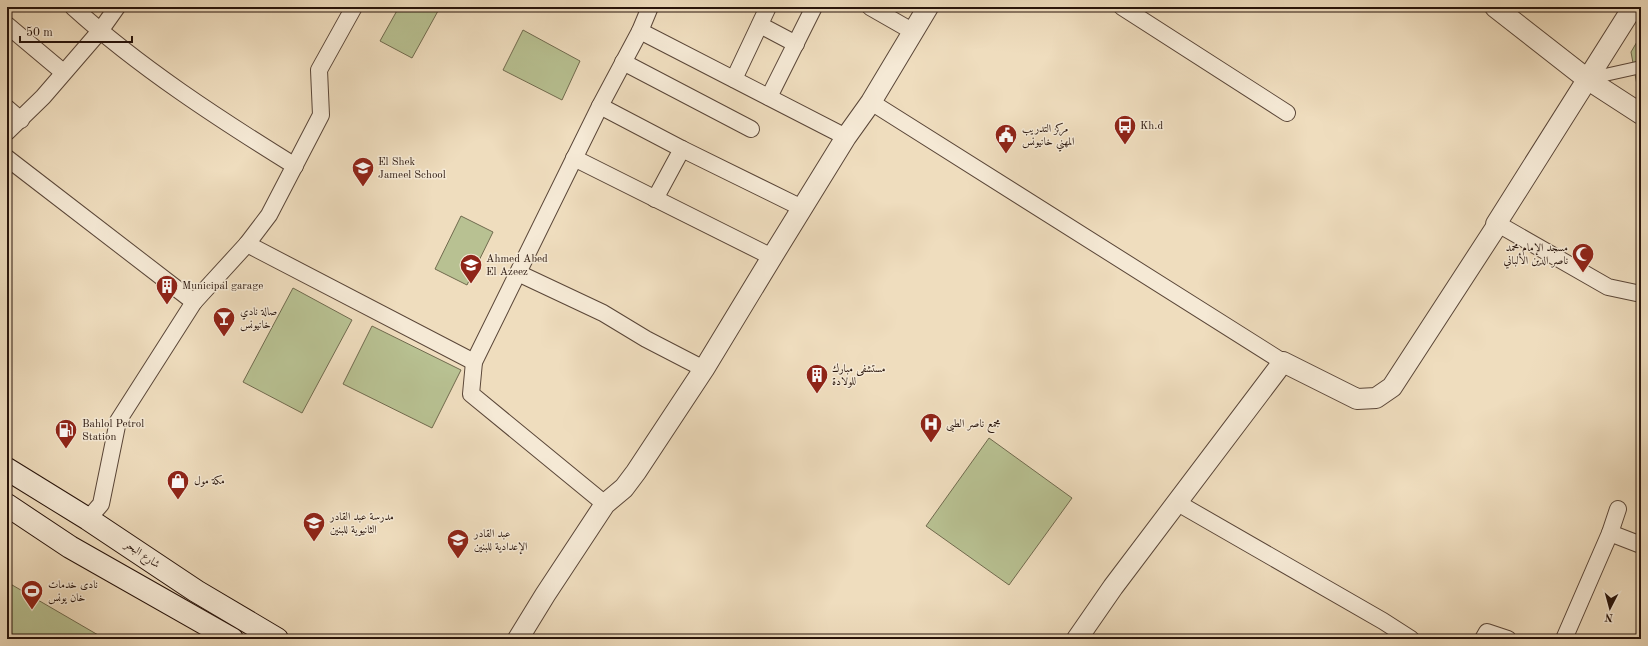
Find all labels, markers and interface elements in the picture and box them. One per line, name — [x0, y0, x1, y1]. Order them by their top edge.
scale bar — [20, 18, 132, 44]
text: 50 m — [26, 26, 53, 39]
bus stop icon: Kh.d — [1112, 113, 1138, 146]
place label: Kh.d — [1140, 121, 1163, 132]
public building icon: مركز التدريب المهني خانيونس — [993, 122, 1019, 155]
place label: مركز التدريب المهني خانيونس — [1022, 122, 1075, 152]
school or university icon: El Shek Jameel School — [350, 155, 376, 188]
place label: El Shek Jameel School — [378, 157, 446, 181]
mosque icon: مسجد الإمام محمد ناصر الدين الألباني — [1570, 241, 1596, 274]
place label: مسجد الإمام محمد ناصر الدين الألباني — [1504, 243, 1568, 269]
school or university icon: Ahmed Abed El Azeez — [458, 252, 484, 285]
place label: Ahmed Abed El Azeez — [486, 254, 548, 278]
building icon: Municipal garage — [154, 273, 180, 306]
place label: Municipal garage — [182, 281, 263, 292]
bar icon: صالة نادي خانيونس — [211, 305, 237, 338]
place label: صالة نادي خانيونس — [240, 307, 278, 332]
building icon: مستشفى مبارك للولادة — [804, 362, 830, 395]
place label: مستشفى مبارك للولادة — [832, 363, 886, 388]
hospital icon: مجمع ناصر الطبى — [918, 411, 944, 444]
fuel station icon: Bahlol Petrol Station — [53, 417, 79, 450]
place label: Bahlol Petrol Station — [82, 419, 144, 443]
place label: مجمع ناصر الطبى — [946, 419, 1001, 433]
shop icon: مكة مول — [165, 468, 191, 501]
place label: مكة مول — [194, 475, 225, 487]
school or university icon: مدرسة عبد القادر الثانيوية للبنين — [301, 510, 327, 543]
place label: مدرسة عبد القادر الثانيوية للبنين — [329, 512, 394, 536]
school or university icon: عبد القادر الإعدادية للبنين — [445, 527, 471, 560]
place label: عبد القادر الإعدادية للبنين — [473, 529, 528, 555]
street label: شارع البحر — [120, 539, 162, 573]
sports icon: نادى خدمات خان يونس — [19, 578, 45, 611]
place label: نادى خدمات خان يونس — [48, 580, 98, 605]
north arrow — [1590, 588, 1630, 628]
text: N — [1604, 610, 1614, 622]

